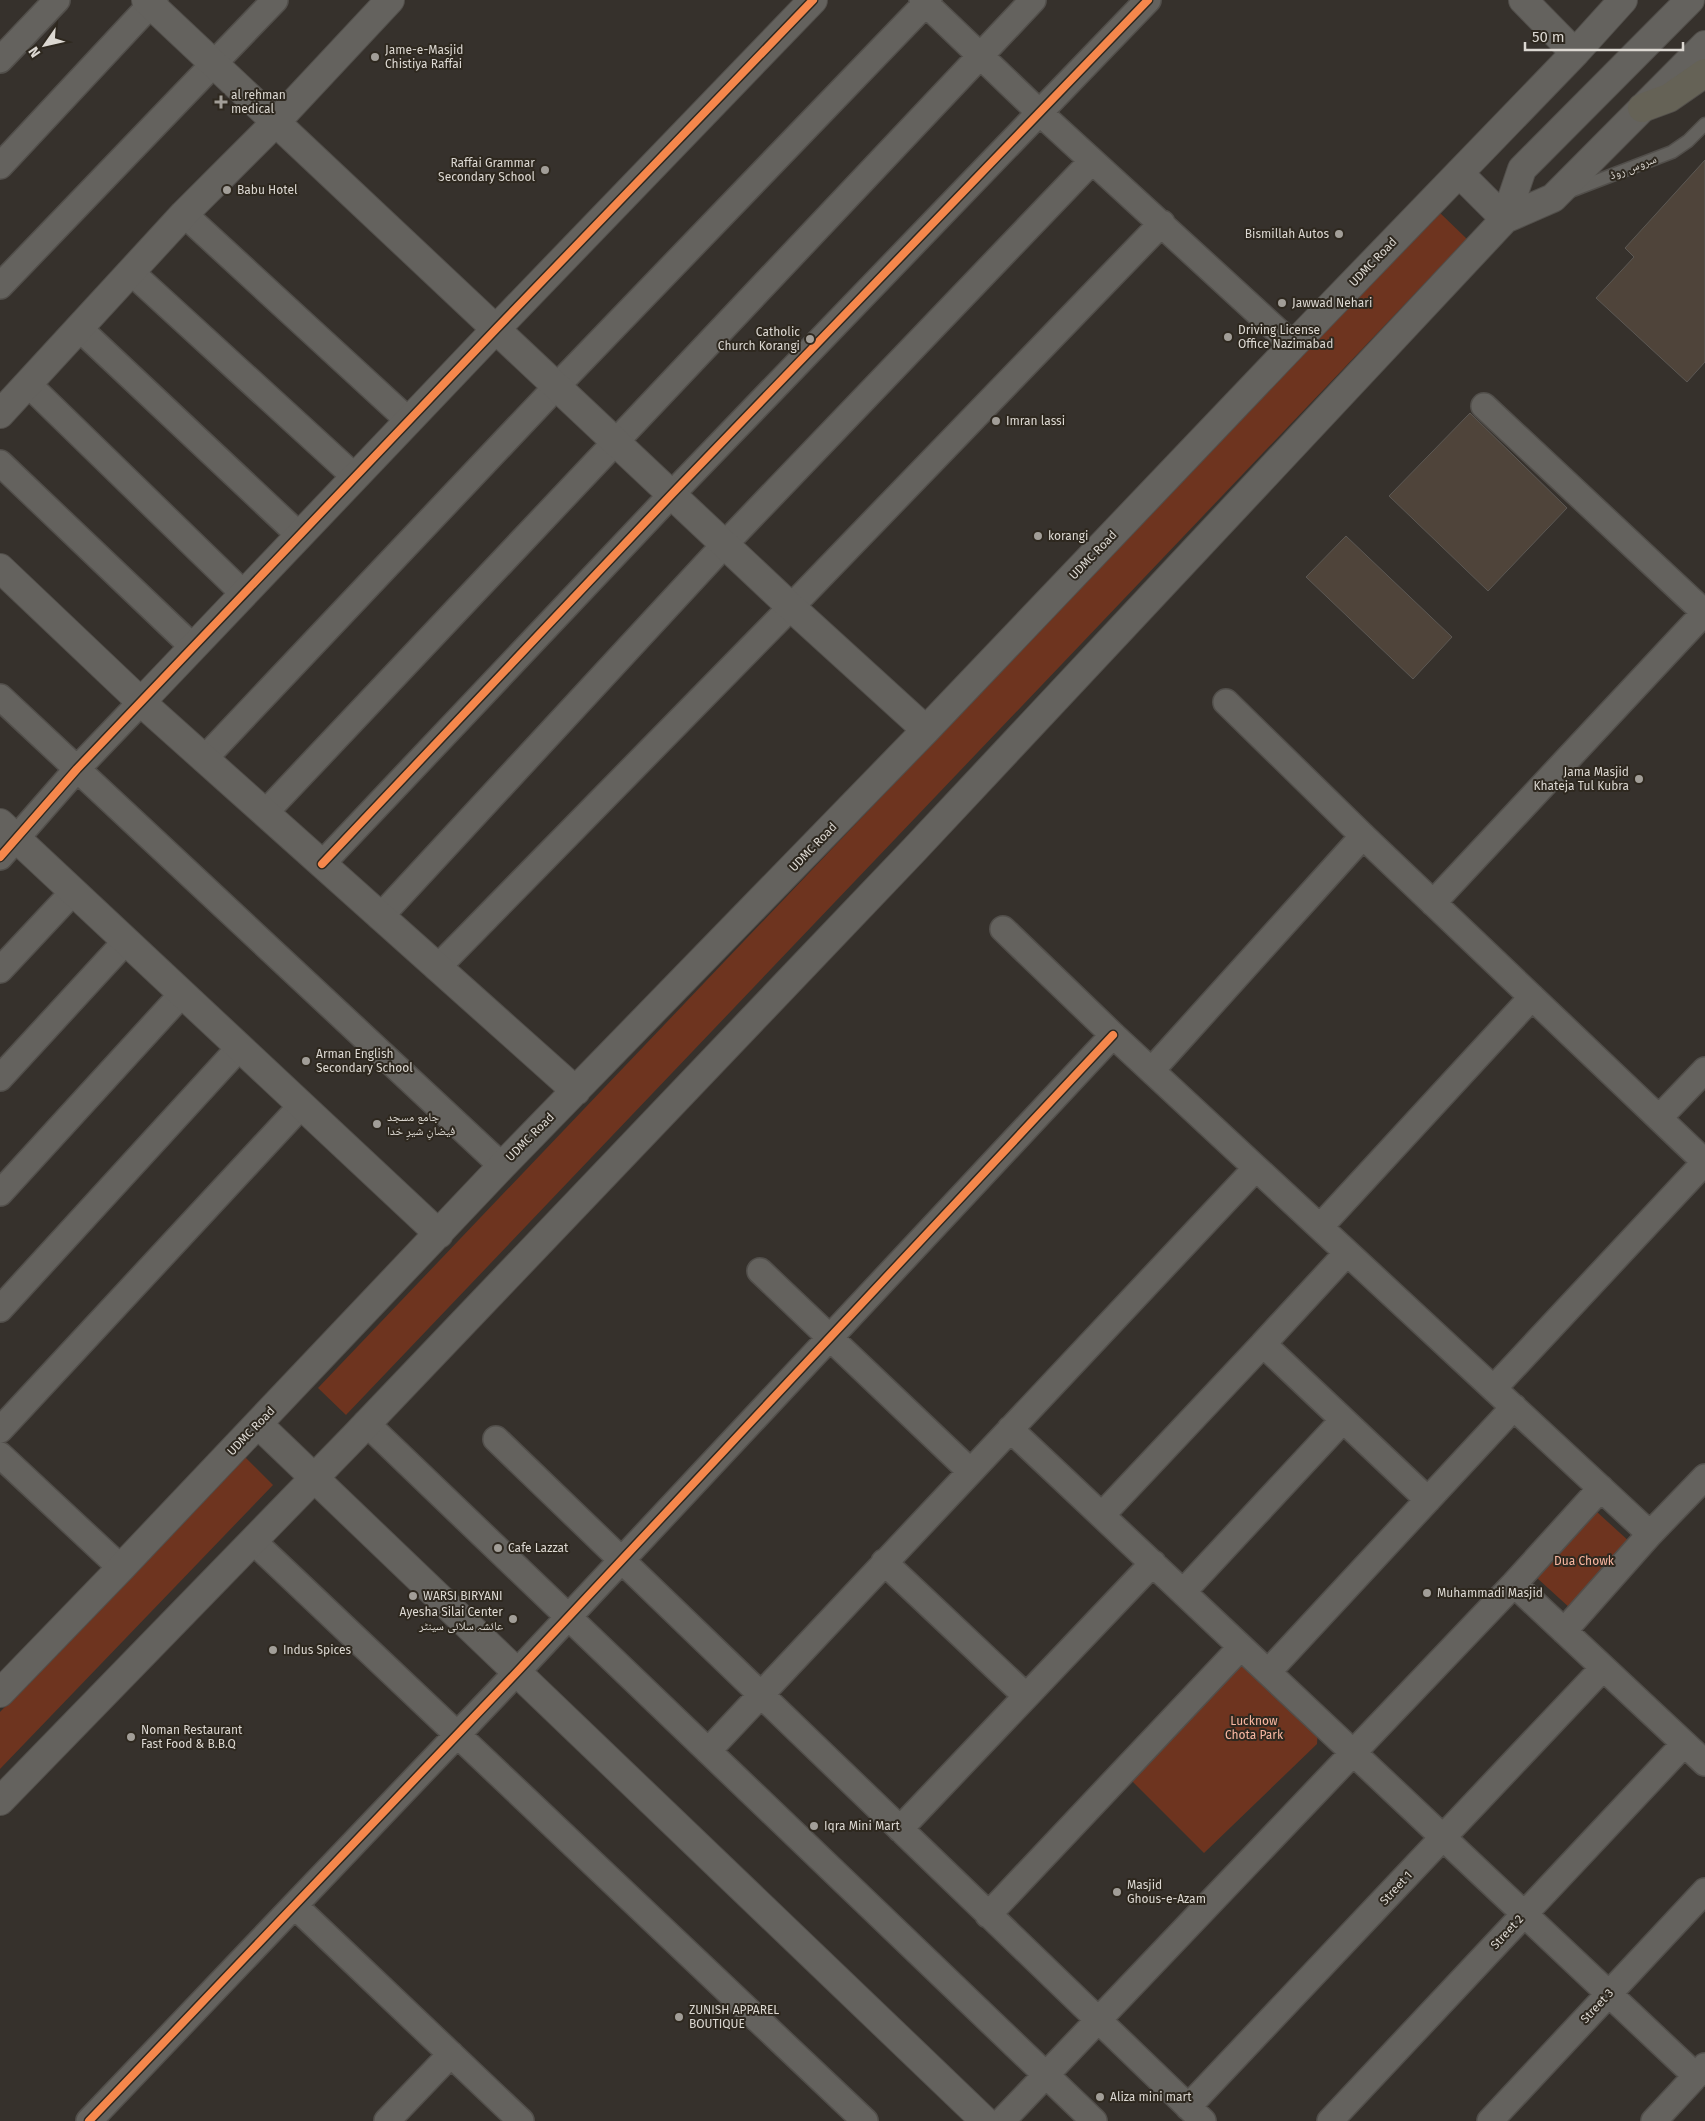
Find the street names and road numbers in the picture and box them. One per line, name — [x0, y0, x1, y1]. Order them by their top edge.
street label: سروس روڈ — [1608, 152, 1658, 182]
street label: UDMC Road — [1346, 235, 1400, 289]
street label: UDMC Road — [1066, 528, 1120, 582]
street label: UDMC Road — [786, 820, 840, 874]
street label: UDMC Road — [503, 1110, 557, 1164]
street label: UDMC Road — [224, 1404, 278, 1458]
street label: Street 1 — [1377, 1868, 1415, 1908]
street label: Street 2 — [1488, 1912, 1526, 1952]
street label: Street 3 — [1578, 1986, 1616, 2026]

